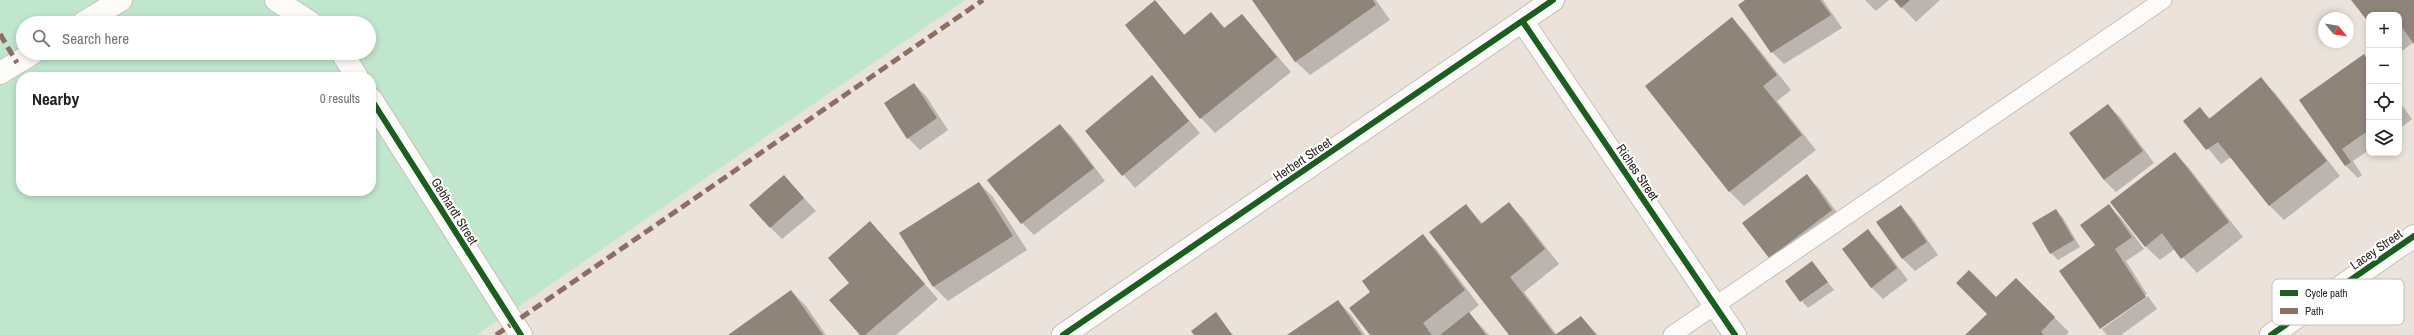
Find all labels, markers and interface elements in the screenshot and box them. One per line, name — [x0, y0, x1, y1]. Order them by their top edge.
north arrow — [2318, 12, 2354, 48]
map controls — [2366, 12, 2402, 156]
button: + — [2366, 12, 2402, 48]
search box — [16, 16, 376, 60]
icon: search — [30, 27, 52, 49]
text: Search here — [62, 28, 129, 49]
button: − — [2366, 48, 2402, 84]
button: locate — [2366, 84, 2402, 120]
text: Nearby — [32, 87, 79, 110]
text: 0 results — [320, 90, 360, 107]
button: layers — [2366, 120, 2402, 156]
street label: Herbert Street — [1270, 134, 1335, 185]
street label: Riches Street — [1612, 141, 1663, 204]
street label: Gebhardt Street — [427, 175, 482, 248]
street label: Lacey Street — [2347, 225, 2406, 274]
legend — [2272, 279, 2404, 325]
text: Cycle path — [2305, 286, 2348, 300]
text: Path — [2305, 304, 2324, 318]

